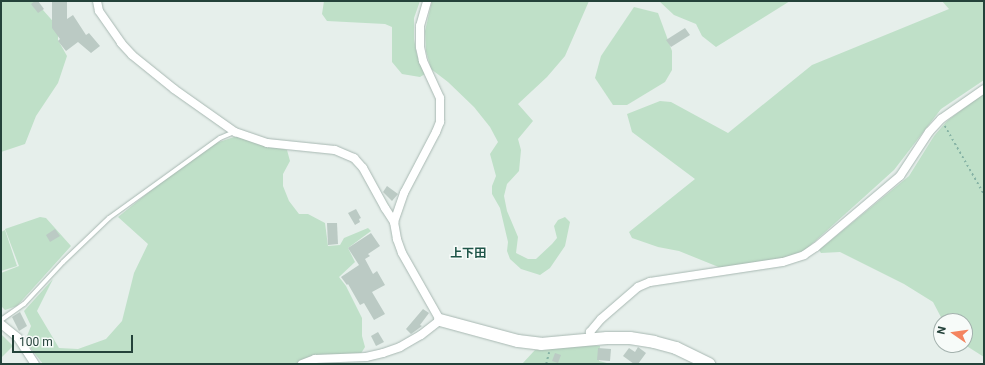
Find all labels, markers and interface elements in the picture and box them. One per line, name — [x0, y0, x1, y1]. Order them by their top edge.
district label: 上下田 — [450, 247, 486, 261]
north arrow — [933, 313, 973, 353]
text: N — [935, 325, 949, 336]
scale bar — [14, 327, 135, 353]
text: 100 m — [19, 335, 53, 349]

